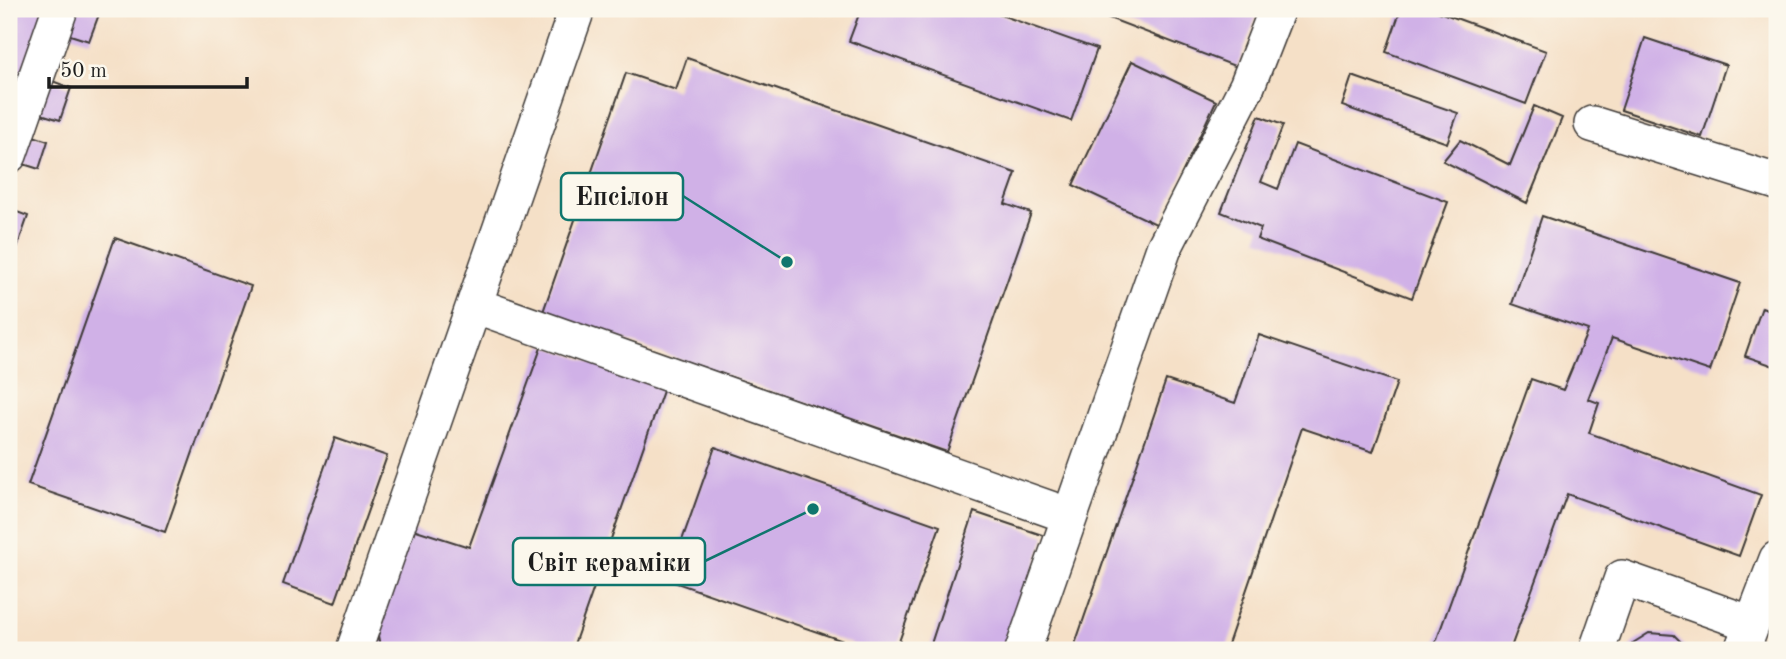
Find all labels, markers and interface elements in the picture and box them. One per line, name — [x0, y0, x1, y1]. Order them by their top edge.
scale bar — [49, 46, 247, 90]
text: 50 m — [60, 61, 107, 82]
callout: Епсілон — [561, 173, 683, 220]
text: Епсілон — [575, 185, 669, 211]
callout: Світ кераміки — [513, 538, 705, 585]
text: Світ кераміки — [527, 551, 691, 577]

